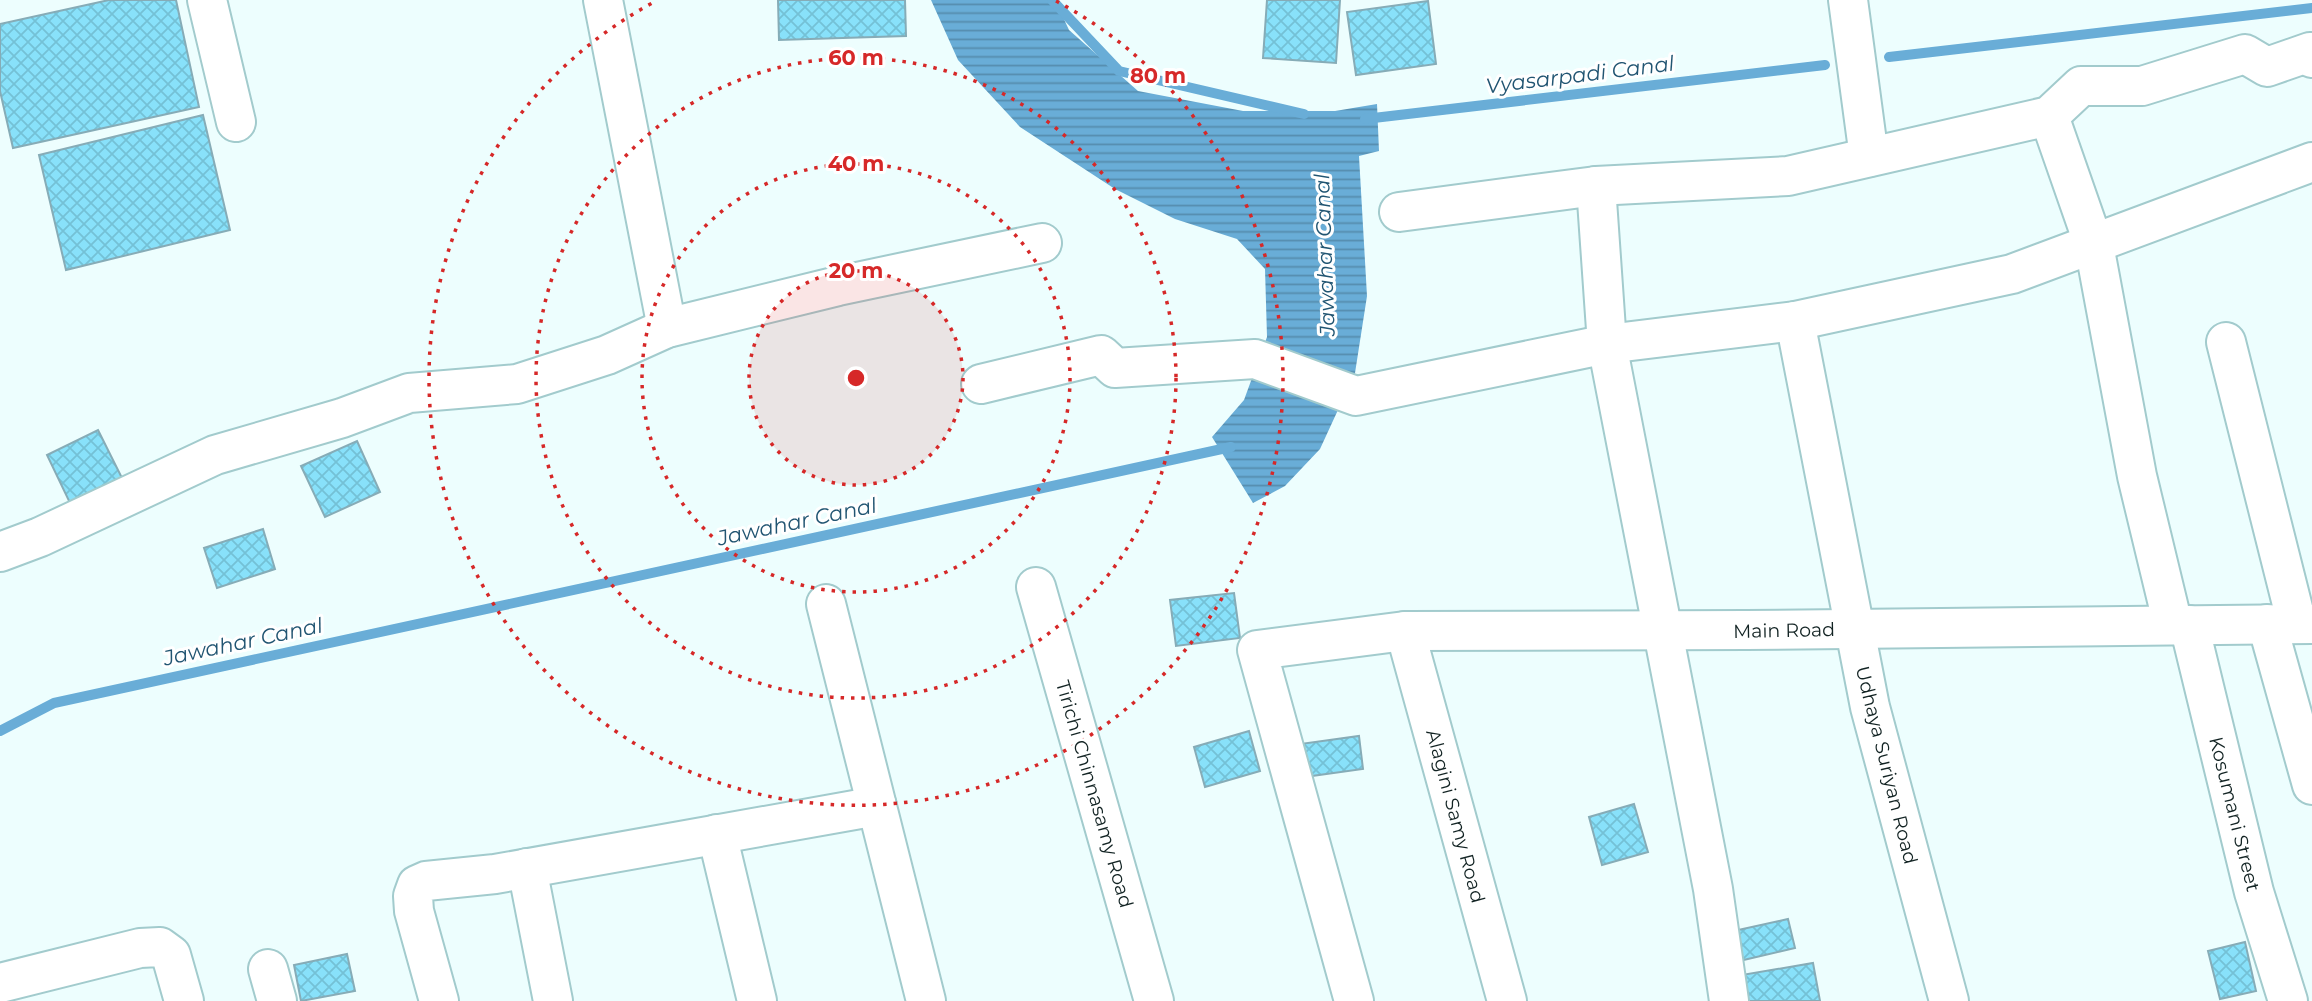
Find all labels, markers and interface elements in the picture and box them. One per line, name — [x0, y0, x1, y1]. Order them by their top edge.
text: 60 m — [828, 45, 884, 70]
water label: Vyasarpadi Canal — [1484, 51, 1676, 98]
text: 80 m — [1130, 63, 1186, 88]
text: 40 m — [828, 151, 884, 176]
water label: Jawahar Canal — [1309, 173, 1340, 338]
text: 20 m — [829, 258, 883, 283]
centre of rings — [844, 366, 868, 390]
water label: Jawahar Canal — [714, 492, 879, 551]
water label: Jawahar Canal — [160, 612, 325, 671]
street label: Main Road — [1733, 618, 1835, 643]
street label: Udhaya Suriyan Road — [1851, 664, 1922, 867]
street label: Tirichi Chinnasamy Road — [1051, 678, 1138, 911]
street label: Alagini Samy Road — [1421, 727, 1490, 905]
street label: Kosumani Street — [2204, 734, 2265, 894]

